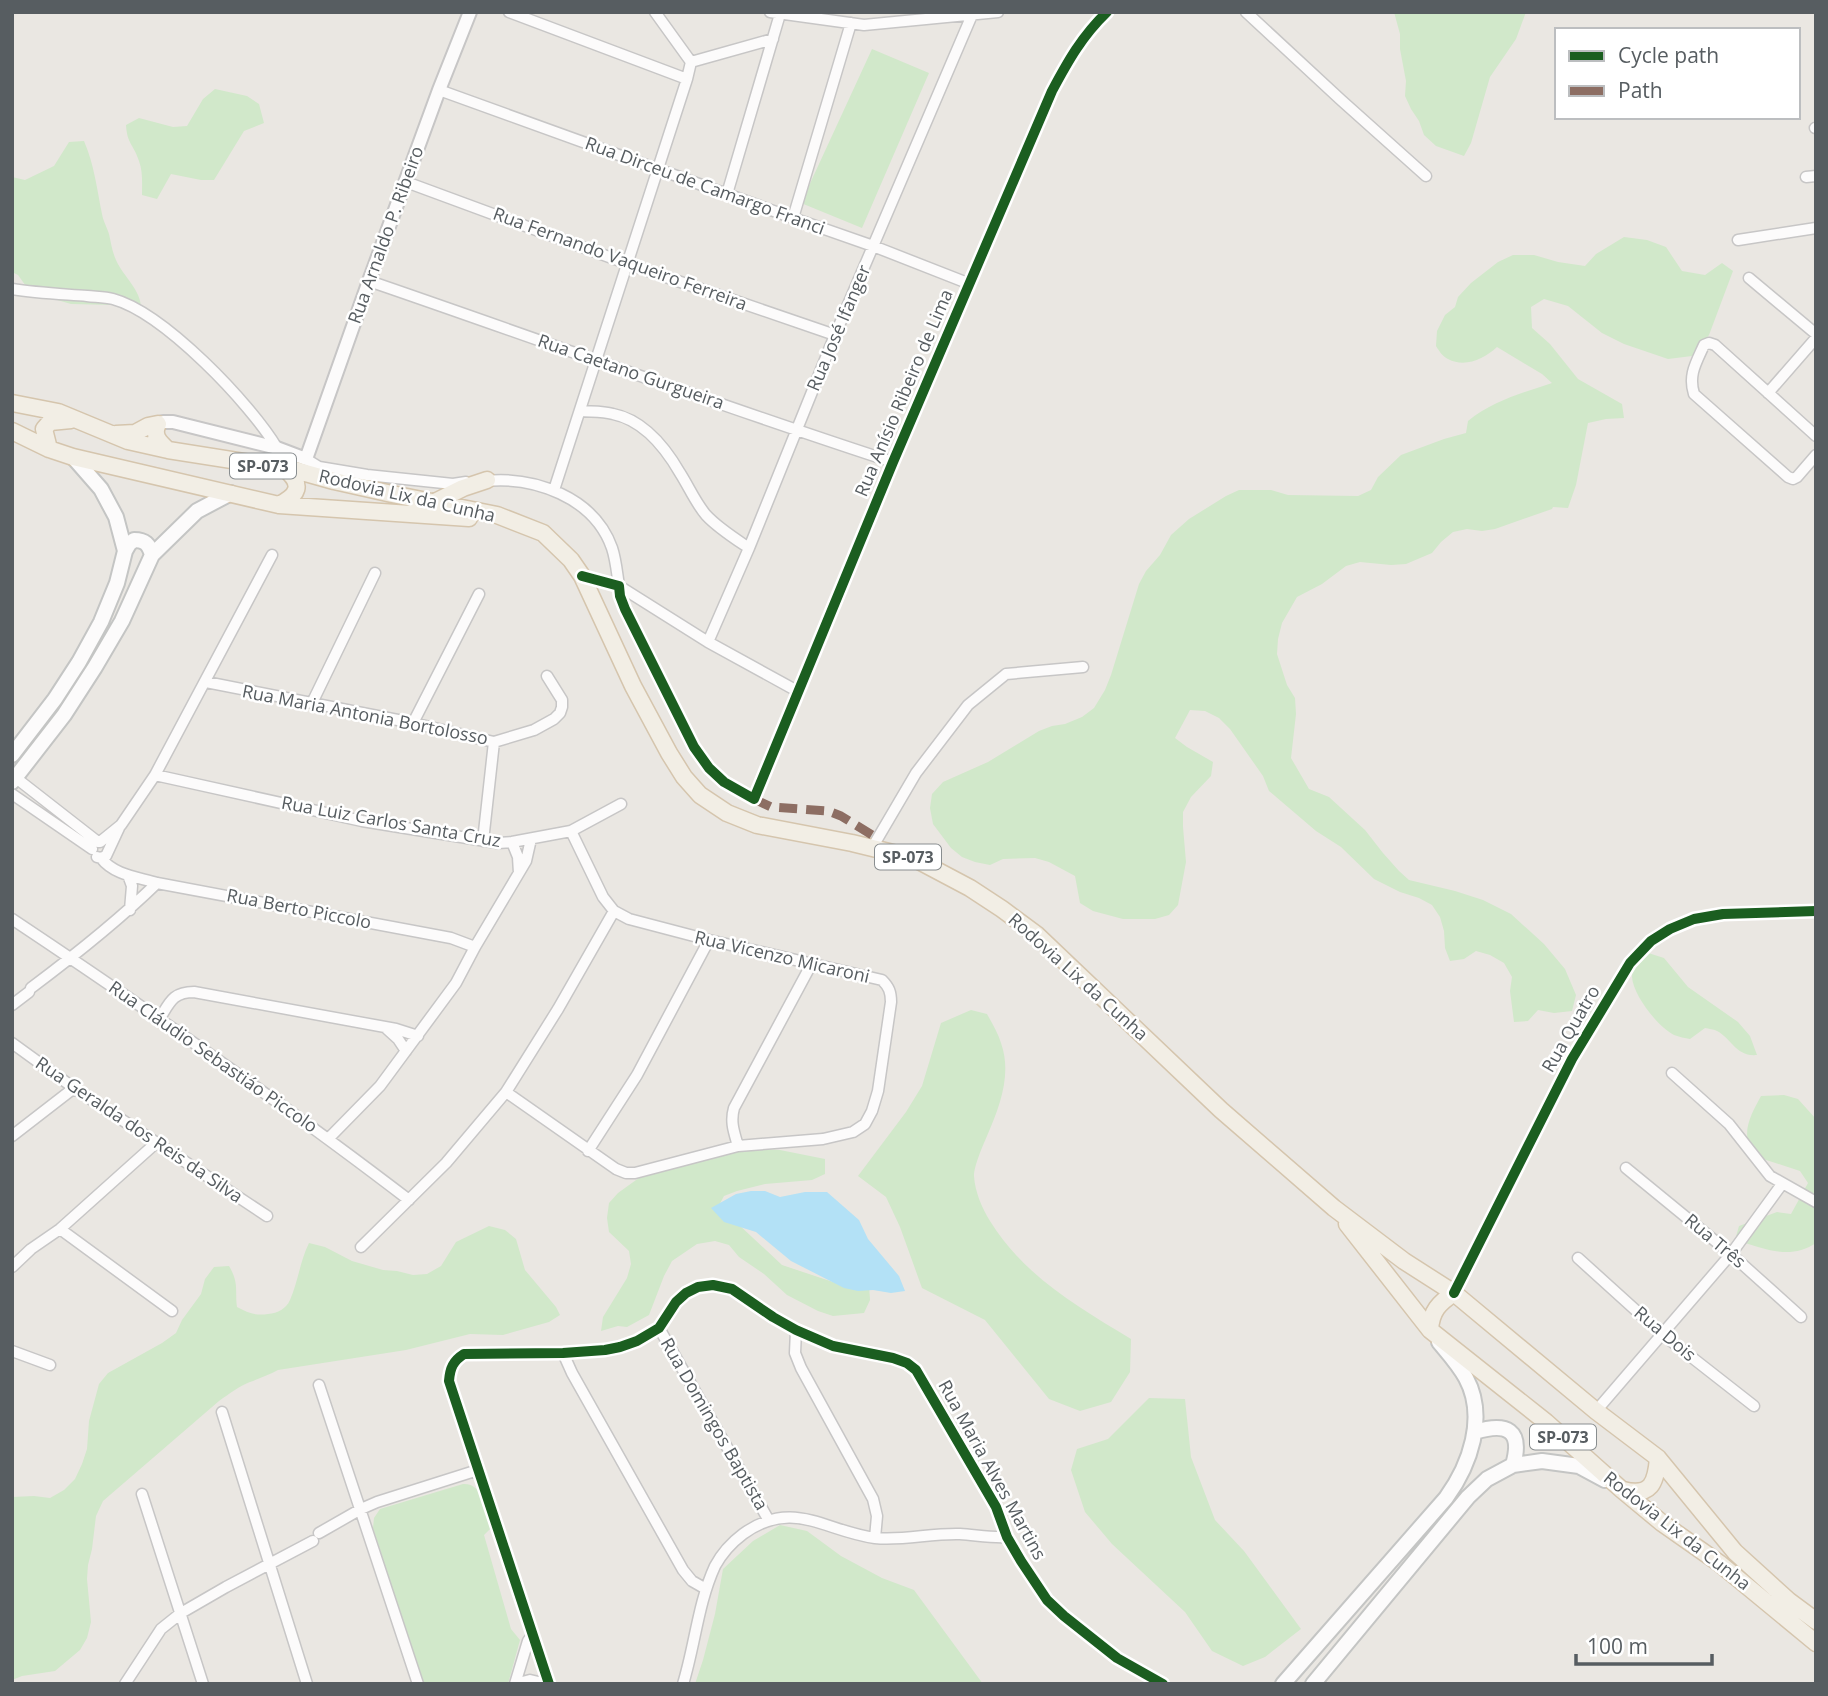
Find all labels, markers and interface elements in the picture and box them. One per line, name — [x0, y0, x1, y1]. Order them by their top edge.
legend — [1555, 28, 1800, 119]
text: Cycle path — [1618, 41, 1719, 69]
text: Path — [1618, 76, 1663, 104]
street label: Rua Dirceu de Camargo Franci — [582, 130, 829, 240]
street label: Rua Arnaldo P. Ribeiro — [342, 143, 428, 327]
street label: Rua Fernando Vaqueiro Ferreira — [490, 201, 751, 315]
street label: Rua José Ifanger — [801, 260, 876, 395]
street label: Rua Anísio Ribeiro de Lima — [848, 285, 958, 500]
street label: Rua Caetano Gurgueira — [535, 328, 728, 414]
road number: SP-073 — [230, 453, 296, 478]
street label: Rodovia Lix da Cunha — [317, 463, 498, 527]
street label: Rua Maria Antonia Bortolosso — [240, 678, 490, 750]
street label: Rua Luiz Carlos Santa Cruz — [280, 790, 503, 852]
road number: SP-073 — [875, 844, 941, 870]
street label: Rua Berto Piccolo — [225, 882, 373, 934]
street label: Rodovia Lix da Cunha — [1004, 907, 1154, 1045]
street label: Rua Vicenzo Micaroni — [692, 924, 872, 988]
street label: Rua Cláudio Sebastiáo Piccolo — [104, 975, 323, 1138]
street label: Rua Quatro — [1536, 981, 1605, 1076]
street label: Rua Geralda dos Reis da Silva — [31, 1051, 248, 1208]
street label: Rua Três — [1680, 1208, 1751, 1273]
street label: Rua Dois — [1630, 1300, 1702, 1366]
street label: Rua Domingos Baptista — [656, 1333, 774, 1514]
street label: Rua Maria Alves Martins — [933, 1375, 1052, 1564]
road number: SP-073 — [1530, 1424, 1596, 1450]
street label: Rodovia Lix da Cunha — [1599, 1465, 1756, 1595]
scale bar — [1576, 1622, 1713, 1666]
text: 100 m — [1587, 1632, 1648, 1660]

